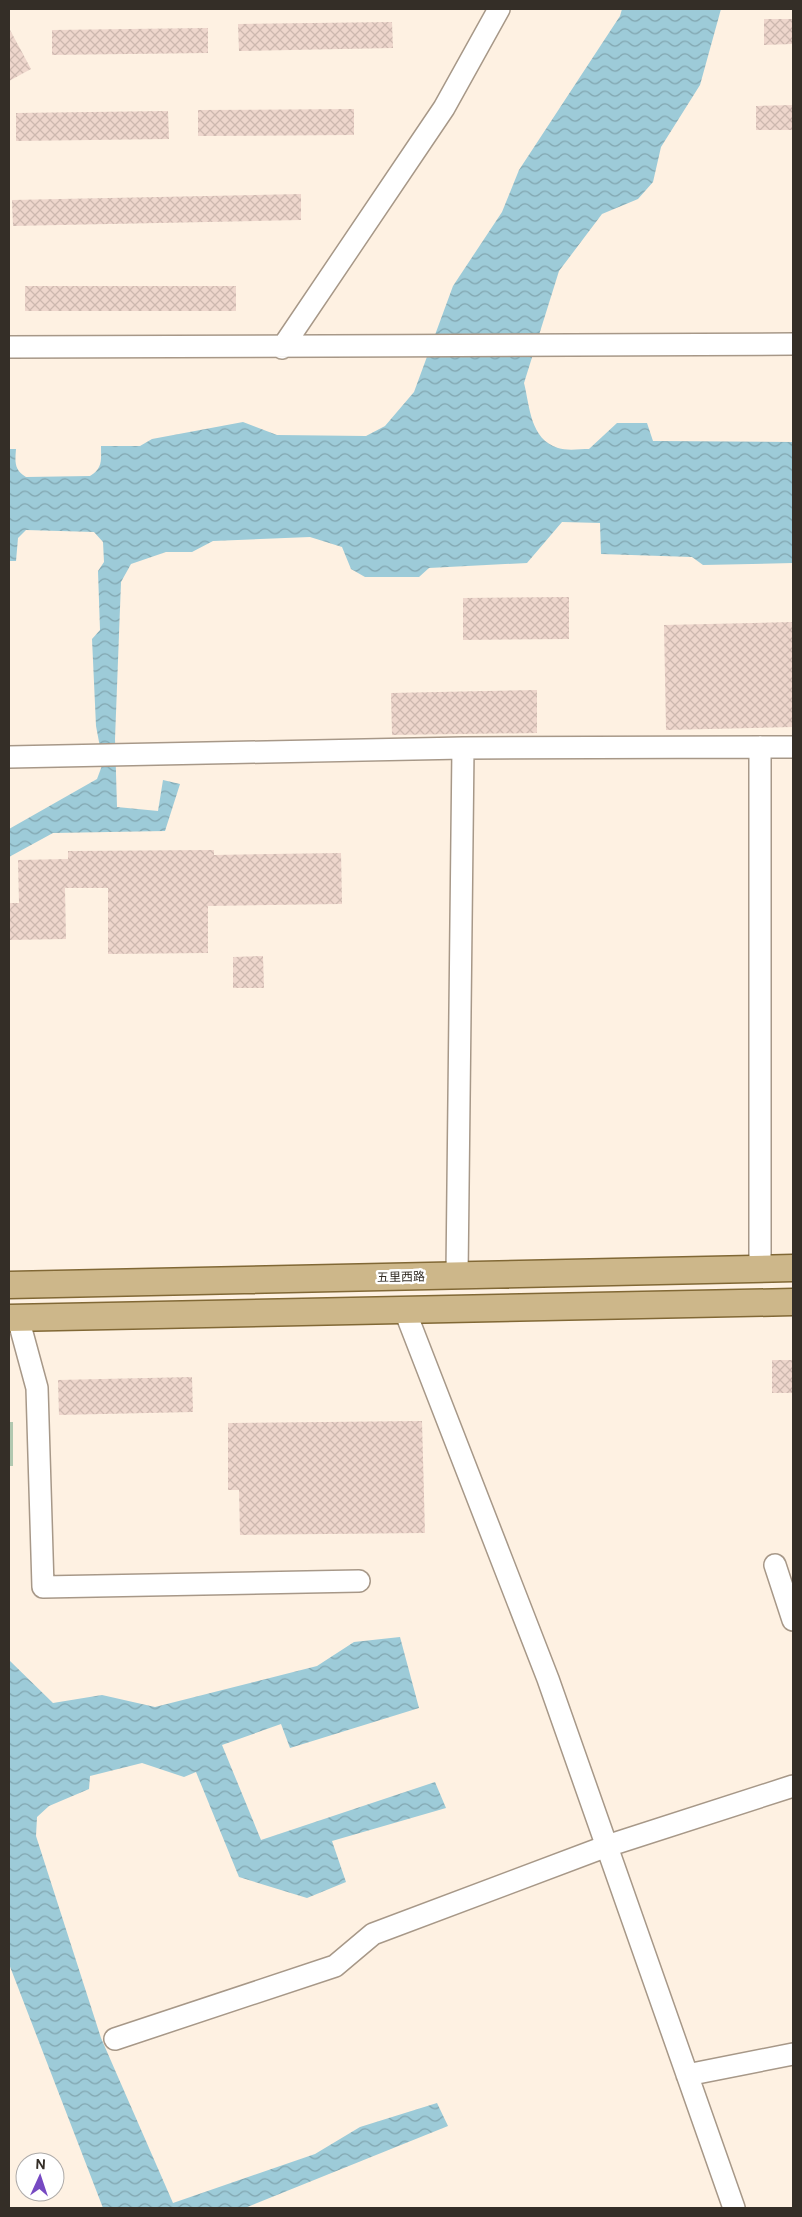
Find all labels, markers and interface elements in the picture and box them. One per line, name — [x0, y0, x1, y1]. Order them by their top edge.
street label: 五里西路 — [377, 1269, 425, 1285]
north arrow — [15, 2152, 65, 2202]
text: N — [35, 2155, 46, 2173]

